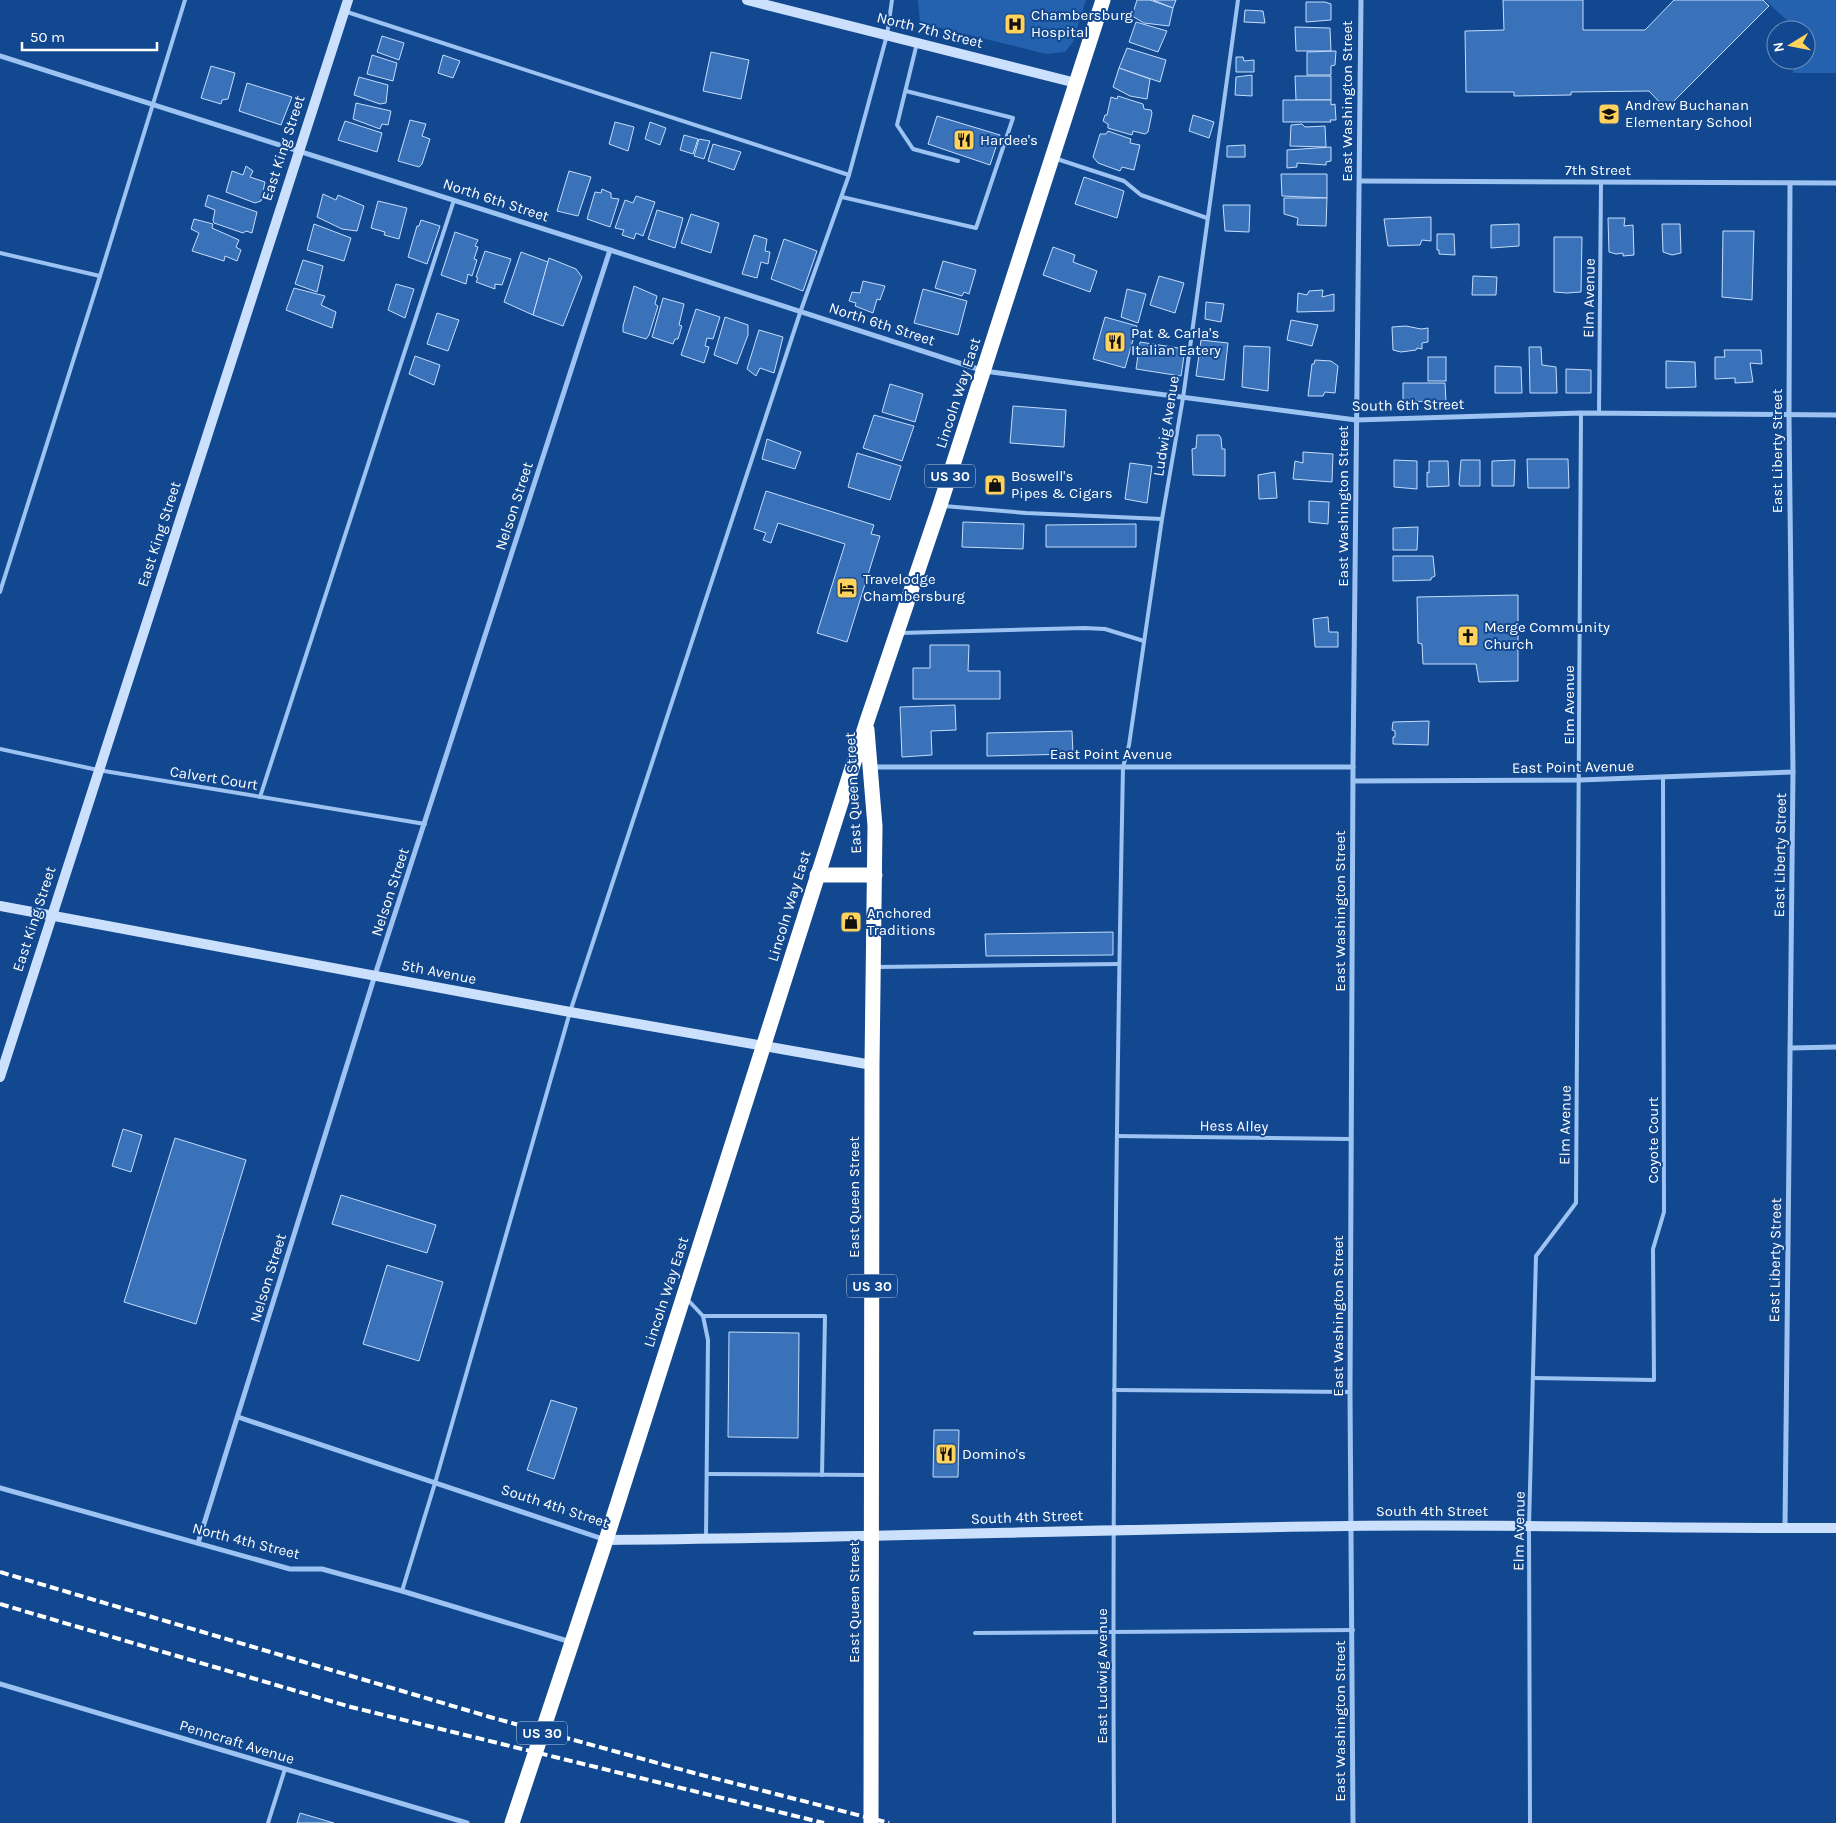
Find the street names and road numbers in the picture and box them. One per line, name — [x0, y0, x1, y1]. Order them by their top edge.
street label: North 7th Street — [875, 8, 985, 52]
street label: East Washington Street — [1338, 20, 1356, 182]
street label: East King Street — [258, 93, 309, 203]
street label: 7th Street — [1565, 161, 1632, 179]
street label: North 6th Street — [441, 174, 552, 226]
street label: Elm Avenue — [1579, 258, 1599, 338]
street label: North 6th Street — [827, 298, 938, 350]
street label: Lincoln Way East — [932, 335, 984, 451]
street label: Ludwig Avenue — [1149, 374, 1183, 478]
street label: East Liberty Street — [1768, 388, 1786, 513]
street label: South 6th Street — [1352, 395, 1465, 415]
street label: East Washington Street — [1334, 425, 1352, 587]
street label: Nelson Street — [491, 459, 537, 553]
road number: US 30 — [925, 464, 975, 488]
street label: East King Street — [134, 479, 185, 589]
street label: Elm Avenue — [1560, 665, 1578, 745]
street label: East Queen Street — [841, 731, 865, 854]
street label: East Point Avenue — [1050, 745, 1172, 763]
street label: East Point Avenue — [1512, 757, 1634, 777]
street label: Calvert Court — [169, 762, 260, 794]
street label: East Liberty Street — [1770, 792, 1790, 917]
street label: East Washington Street — [1331, 830, 1349, 992]
street label: Nelson Street — [367, 845, 413, 939]
street label: Lincoln Way East — [764, 848, 815, 964]
street label: East King Street — [9, 864, 60, 974]
street label: 5th Avenue — [400, 956, 478, 988]
street label: Elm Avenue — [1555, 1085, 1575, 1165]
street label: Coyote Court — [1644, 1096, 1662, 1184]
street label: Hess Alley — [1199, 1116, 1269, 1136]
street label: East Queen Street — [845, 1136, 863, 1258]
street label: East Liberty Street — [1765, 1197, 1785, 1322]
street label: Nelson Street — [246, 1231, 290, 1325]
street label: Lincoln Way East — [640, 1234, 692, 1350]
street label: East Washington Street — [1329, 1235, 1347, 1397]
road number: US 30 — [847, 1274, 897, 1298]
street label: South 4th Street — [499, 1480, 612, 1532]
street label: Elm Avenue — [1509, 1491, 1529, 1571]
street label: South 4th Street — [1376, 1502, 1489, 1520]
street label: South 4th Street — [971, 1506, 1084, 1528]
street label: North 4th Street — [190, 1519, 302, 1563]
street label: East Queen Street — [845, 1541, 863, 1663]
street label: East Ludwig Avenue — [1093, 1608, 1111, 1744]
street label: East Washington Street — [1331, 1640, 1349, 1802]
street label: Penncraft Avenue — [177, 1716, 297, 1768]
road number: US 30 — [517, 1722, 567, 1745]

